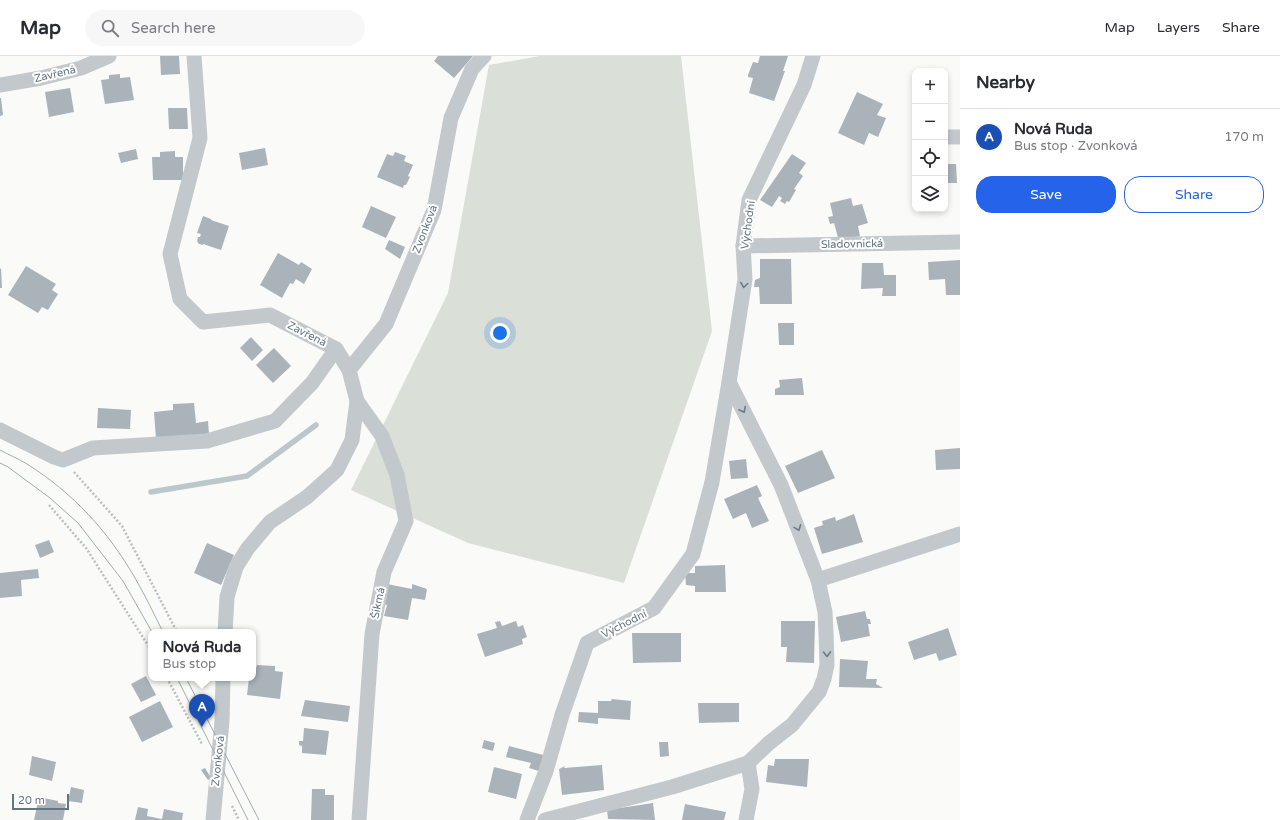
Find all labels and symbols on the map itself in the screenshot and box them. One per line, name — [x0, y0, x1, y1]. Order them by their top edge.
street label: Zavřená — [33, 63, 77, 85]
street label: Východní — [738, 200, 758, 250]
street label: Zvonková — [410, 203, 440, 255]
street label: Sladovnická — [821, 237, 883, 251]
one-way arrow — [740, 282, 749, 288]
street label: Zavřená — [285, 319, 329, 349]
your location — [490, 323, 510, 343]
one-way arrow — [738, 406, 746, 414]
one-way arrow — [794, 524, 802, 531]
street label: Šikmá — [367, 586, 388, 620]
street label: Východní — [599, 607, 649, 641]
one-way arrow — [823, 651, 831, 657]
pin: A — [189, 694, 215, 727]
street label: Zvonková — [209, 735, 227, 787]
scale bar — [12, 792, 69, 811]

